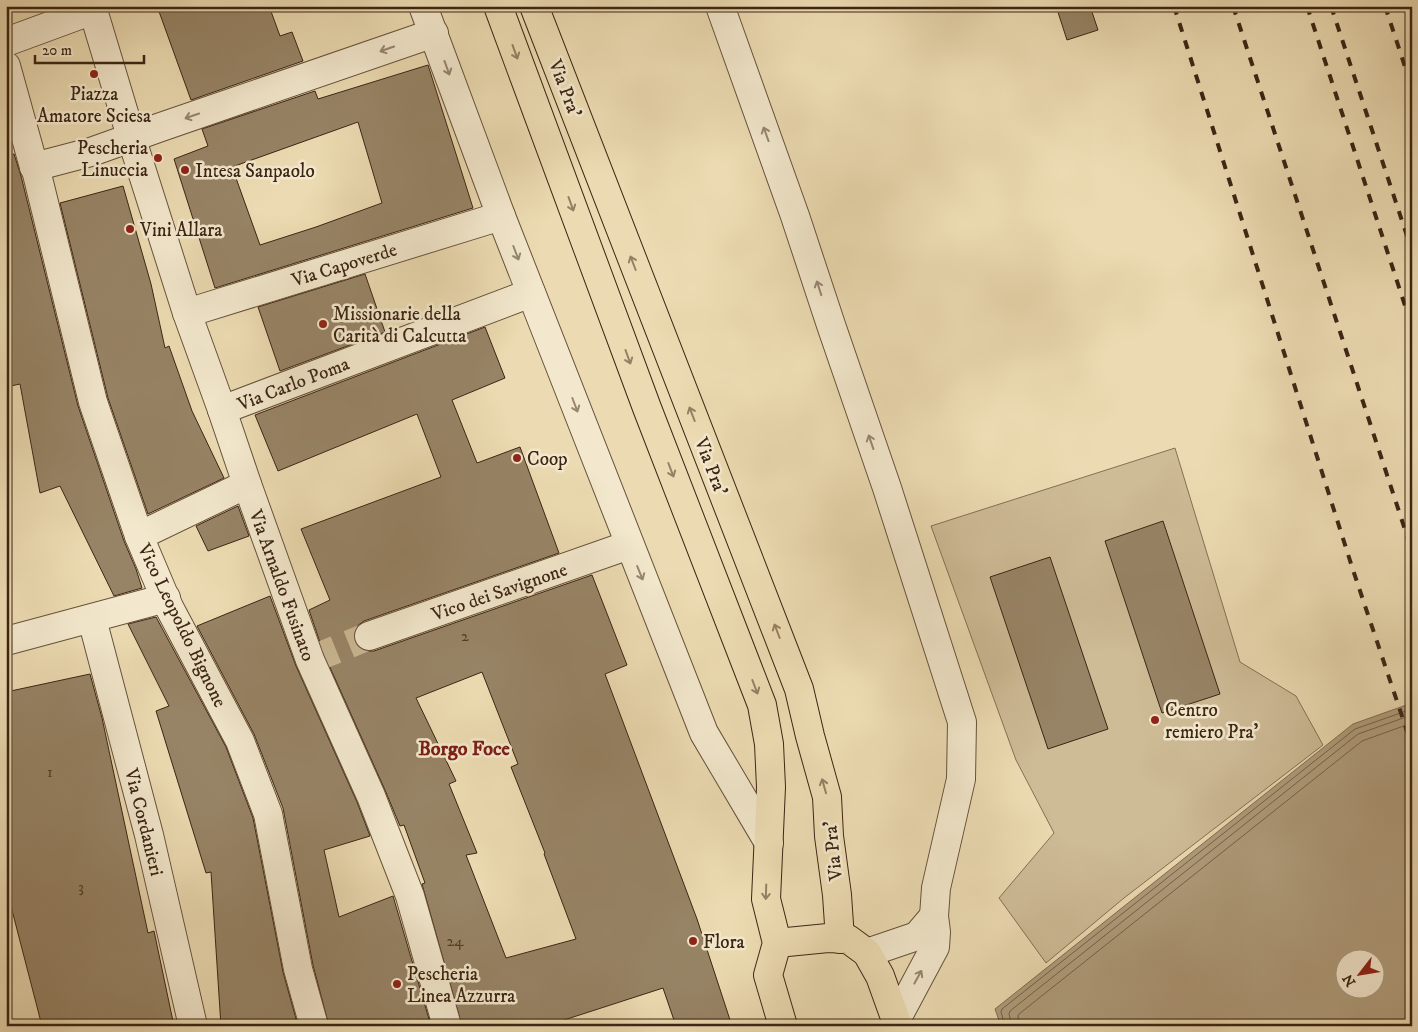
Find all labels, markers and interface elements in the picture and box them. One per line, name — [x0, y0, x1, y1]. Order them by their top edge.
scale bar — [35, 32, 144, 64]
text: 20 m — [42, 41, 72, 60]
one-way arrow — [511, 44, 520, 59]
one-way arrow — [380, 45, 396, 54]
street label: Via Pra' — [543, 56, 586, 121]
one-way arrow — [443, 60, 452, 76]
marker: Piazza Amatore Sciesa — [88, 68, 100, 80]
place label: Piazza Amatore Sciesa — [37, 83, 151, 128]
one-way arrow — [185, 112, 200, 121]
one-way arrow — [761, 127, 770, 143]
place label: Pescheria Linuccia — [77, 137, 148, 182]
marker: Pescheria Linuccia — [152, 152, 164, 164]
place label: Intesa Sanpaolo — [195, 160, 315, 183]
marker: Intesa Sanpaolo — [179, 164, 191, 176]
one-way arrow — [567, 196, 576, 212]
place label: Vini Allara — [139, 219, 222, 242]
marker: Vini Allara — [124, 223, 136, 235]
street label: Via Capoverde — [288, 238, 400, 293]
one-way arrow — [512, 245, 521, 260]
one-way arrow — [628, 256, 638, 271]
one-way arrow — [813, 280, 823, 296]
place label: Missionarie della Carità di Calcutta — [333, 303, 466, 348]
marker: Missionarie della Carità di Calcutta — [317, 318, 329, 330]
one-way arrow — [624, 348, 633, 364]
street label: Via Carlo Poma — [233, 353, 353, 417]
one-way arrow — [570, 397, 580, 412]
one-way arrow — [687, 407, 696, 423]
street label: Via Pra' — [689, 434, 732, 499]
one-way arrow — [866, 434, 875, 450]
place label: Coop — [527, 448, 568, 471]
marker: Coop — [511, 452, 523, 464]
one-way arrow — [667, 462, 676, 477]
street label: Via Arnaldo Fusinato — [243, 506, 320, 664]
street label: Vico Leopoldo Bignone — [132, 539, 231, 711]
street label: Vico dei Savignone — [428, 558, 570, 627]
one-way arrow — [636, 564, 645, 580]
one-way arrow — [771, 624, 781, 639]
house number: 2 — [461, 626, 469, 646]
one-way arrow — [751, 679, 761, 694]
place label: Centro remiero Pra' — [1165, 699, 1258, 744]
marker: Centro remiero Pra' — [1149, 714, 1161, 726]
district label: Borgo Foce — [418, 737, 511, 762]
house number: 1 — [47, 762, 53, 782]
street label: Via Cordanieri — [119, 765, 168, 879]
one-way arrow — [819, 778, 828, 794]
street label: Via Pra' — [819, 820, 848, 883]
house number: 3 — [78, 877, 84, 897]
one-way arrow — [762, 883, 771, 899]
house number: 24 — [446, 931, 464, 951]
place label: Flora — [703, 931, 745, 954]
marker: Flora — [687, 935, 699, 947]
north arrow — [1336, 950, 1386, 1000]
place label: Pescheria Linea Azzurra — [407, 963, 515, 1008]
one-way arrow — [914, 970, 924, 985]
text: N — [1339, 970, 1360, 990]
marker: Pescheria Linea Azzurra — [391, 978, 403, 990]

